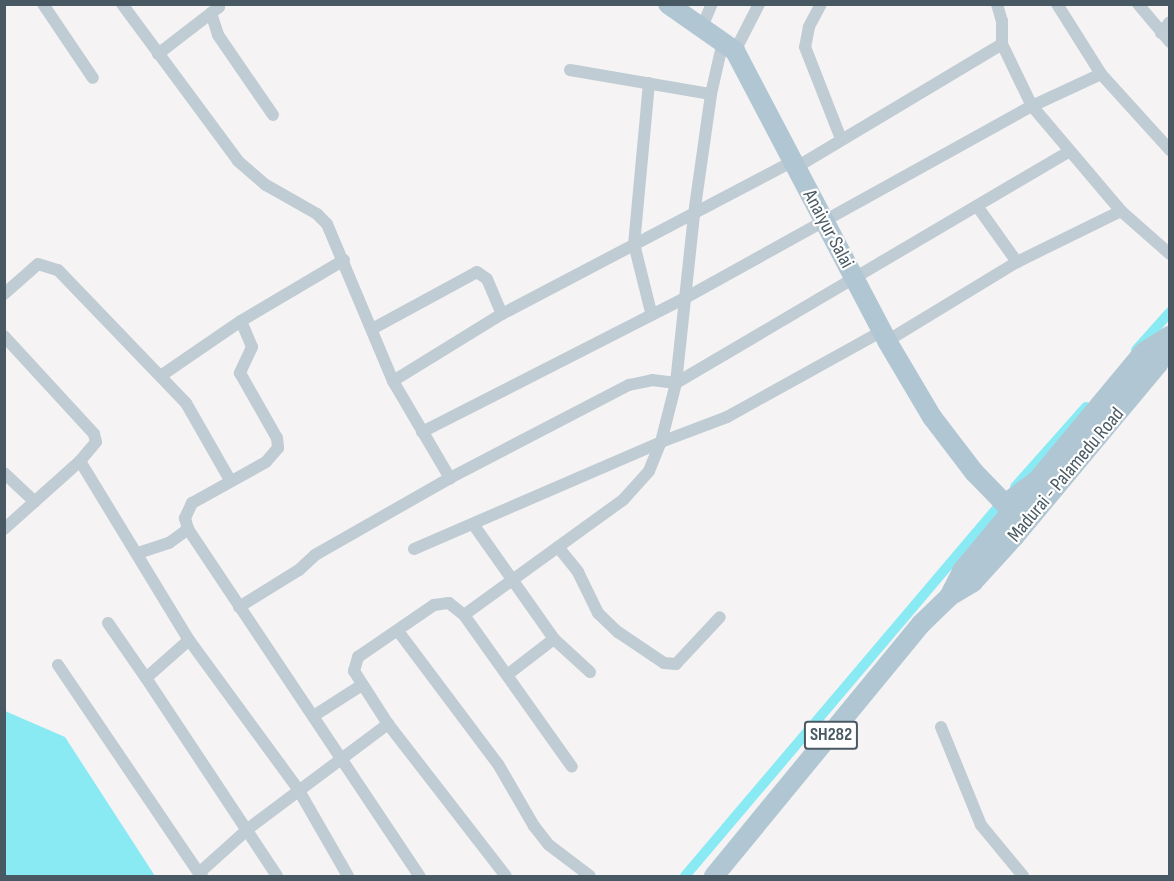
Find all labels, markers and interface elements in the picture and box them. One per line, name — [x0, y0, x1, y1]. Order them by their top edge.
street label: Anaiyur Salai — [797, 186, 859, 272]
street label: Madurai - Palamedu Road — [1003, 403, 1129, 547]
road number: SH282 — [802, 720, 860, 750]

